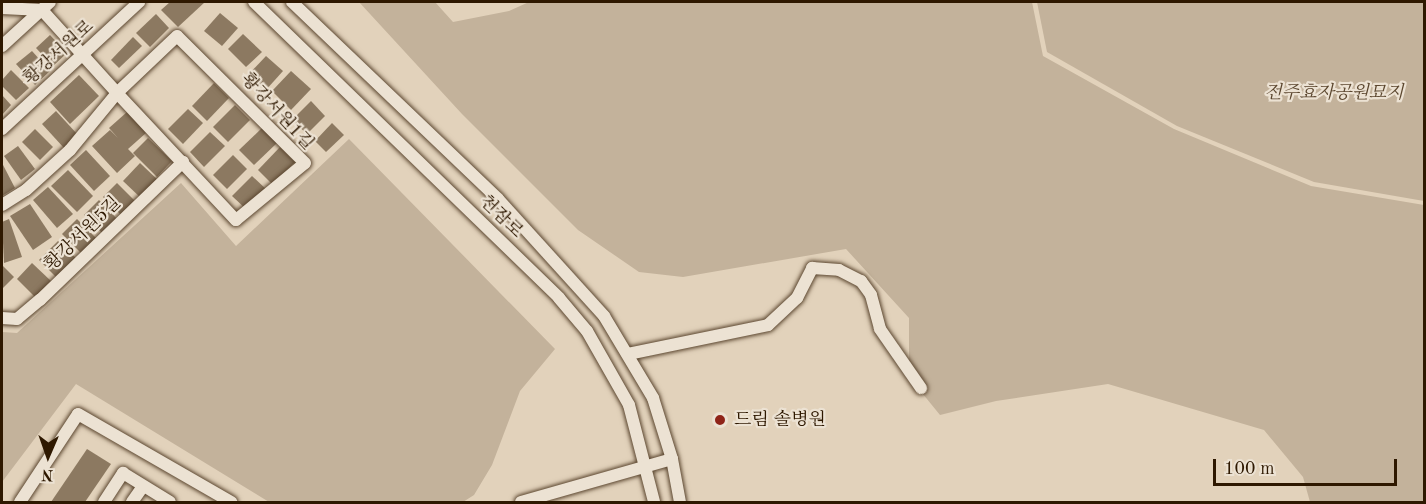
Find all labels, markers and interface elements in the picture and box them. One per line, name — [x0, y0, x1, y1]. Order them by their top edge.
street label: 황강서원로 — [19, 16, 99, 90]
street label: 황강서원1길 — [236, 69, 318, 155]
park label: 전주효자공원묘지 — [1264, 82, 1404, 104]
street label: 천잠로 — [475, 191, 527, 243]
street label: 황강서원5길 — [40, 192, 126, 276]
place label: 드림 솔병원 — [734, 409, 826, 431]
marker: 드림 솔병원 — [711, 411, 729, 429]
north arrow — [18, 426, 78, 486]
scale bar — [1216, 447, 1400, 485]
text: 100 m — [1224, 460, 1275, 478]
text: N — [41, 466, 54, 482]

